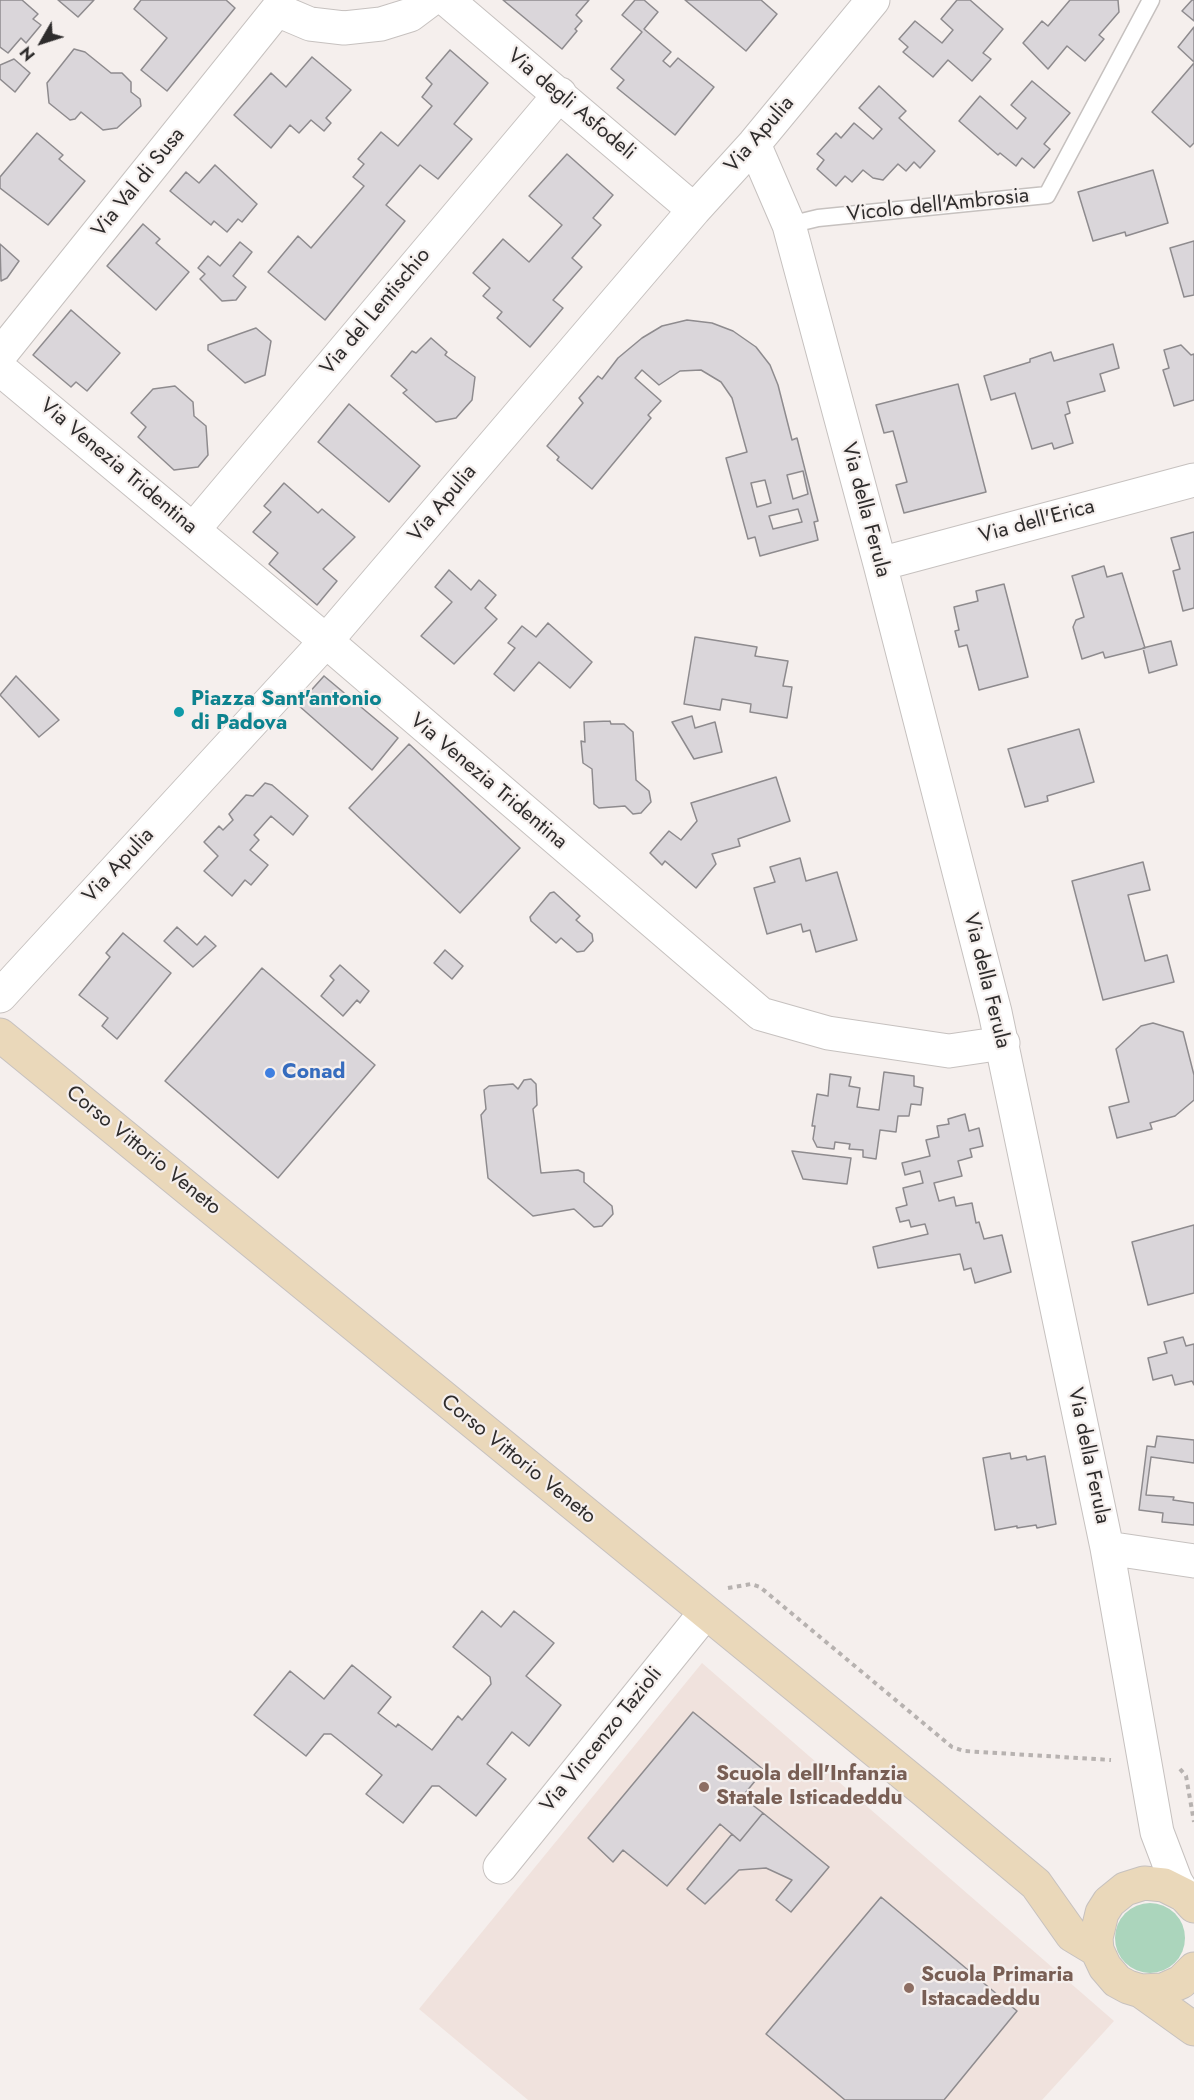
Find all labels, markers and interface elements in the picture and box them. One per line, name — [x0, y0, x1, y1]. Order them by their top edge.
north arrow — [12, 12, 72, 72]
text: N — [15, 41, 41, 66]
street label: Via degli Asfodeli — [502, 44, 640, 166]
street label: Via Apulia — [720, 92, 800, 178]
street label: Via Val di Susa — [87, 123, 191, 243]
street label: Vicolo dell'Ambrosia — [846, 184, 1030, 228]
street label: Via del Lentischio — [316, 243, 436, 381]
street label: Via Venezia Tridentina — [34, 394, 202, 540]
street label: Via della Ferula — [835, 440, 895, 580]
street label: Via Apulia — [403, 460, 483, 548]
street label: Via dell'Erica — [977, 494, 1097, 550]
place label: Piazza Sant'antonio di Padova — [191, 687, 382, 737]
marker: Piazza Sant'antonio di Padova — [172, 705, 186, 719]
street label: Via Venezia Tridentina — [404, 709, 572, 855]
street label: Via Apulia — [78, 823, 160, 909]
street label: Via della Ferula — [957, 911, 1015, 1051]
place label: Conad — [282, 1060, 345, 1086]
marker: Conad — [263, 1066, 277, 1080]
street label: Corso Vittorio Veneto — [60, 1081, 226, 1221]
street label: Via della Ferula — [1061, 1386, 1115, 1526]
street label: Corso Vittorio Veneto — [435, 1390, 601, 1530]
street label: Via Vincenzo Tazioli — [536, 1662, 668, 1818]
place label: Scuola dell'Infanzia Statale Isticadeddu — [716, 1762, 908, 1812]
marker: Scuola dell'Infanzia Statale Isticadeddu — [697, 1780, 711, 1794]
place label: Scuola Primaria Istacadeddu — [921, 1963, 1074, 2013]
marker: Scuola Primaria Istacadeddu — [902, 1981, 916, 1995]

